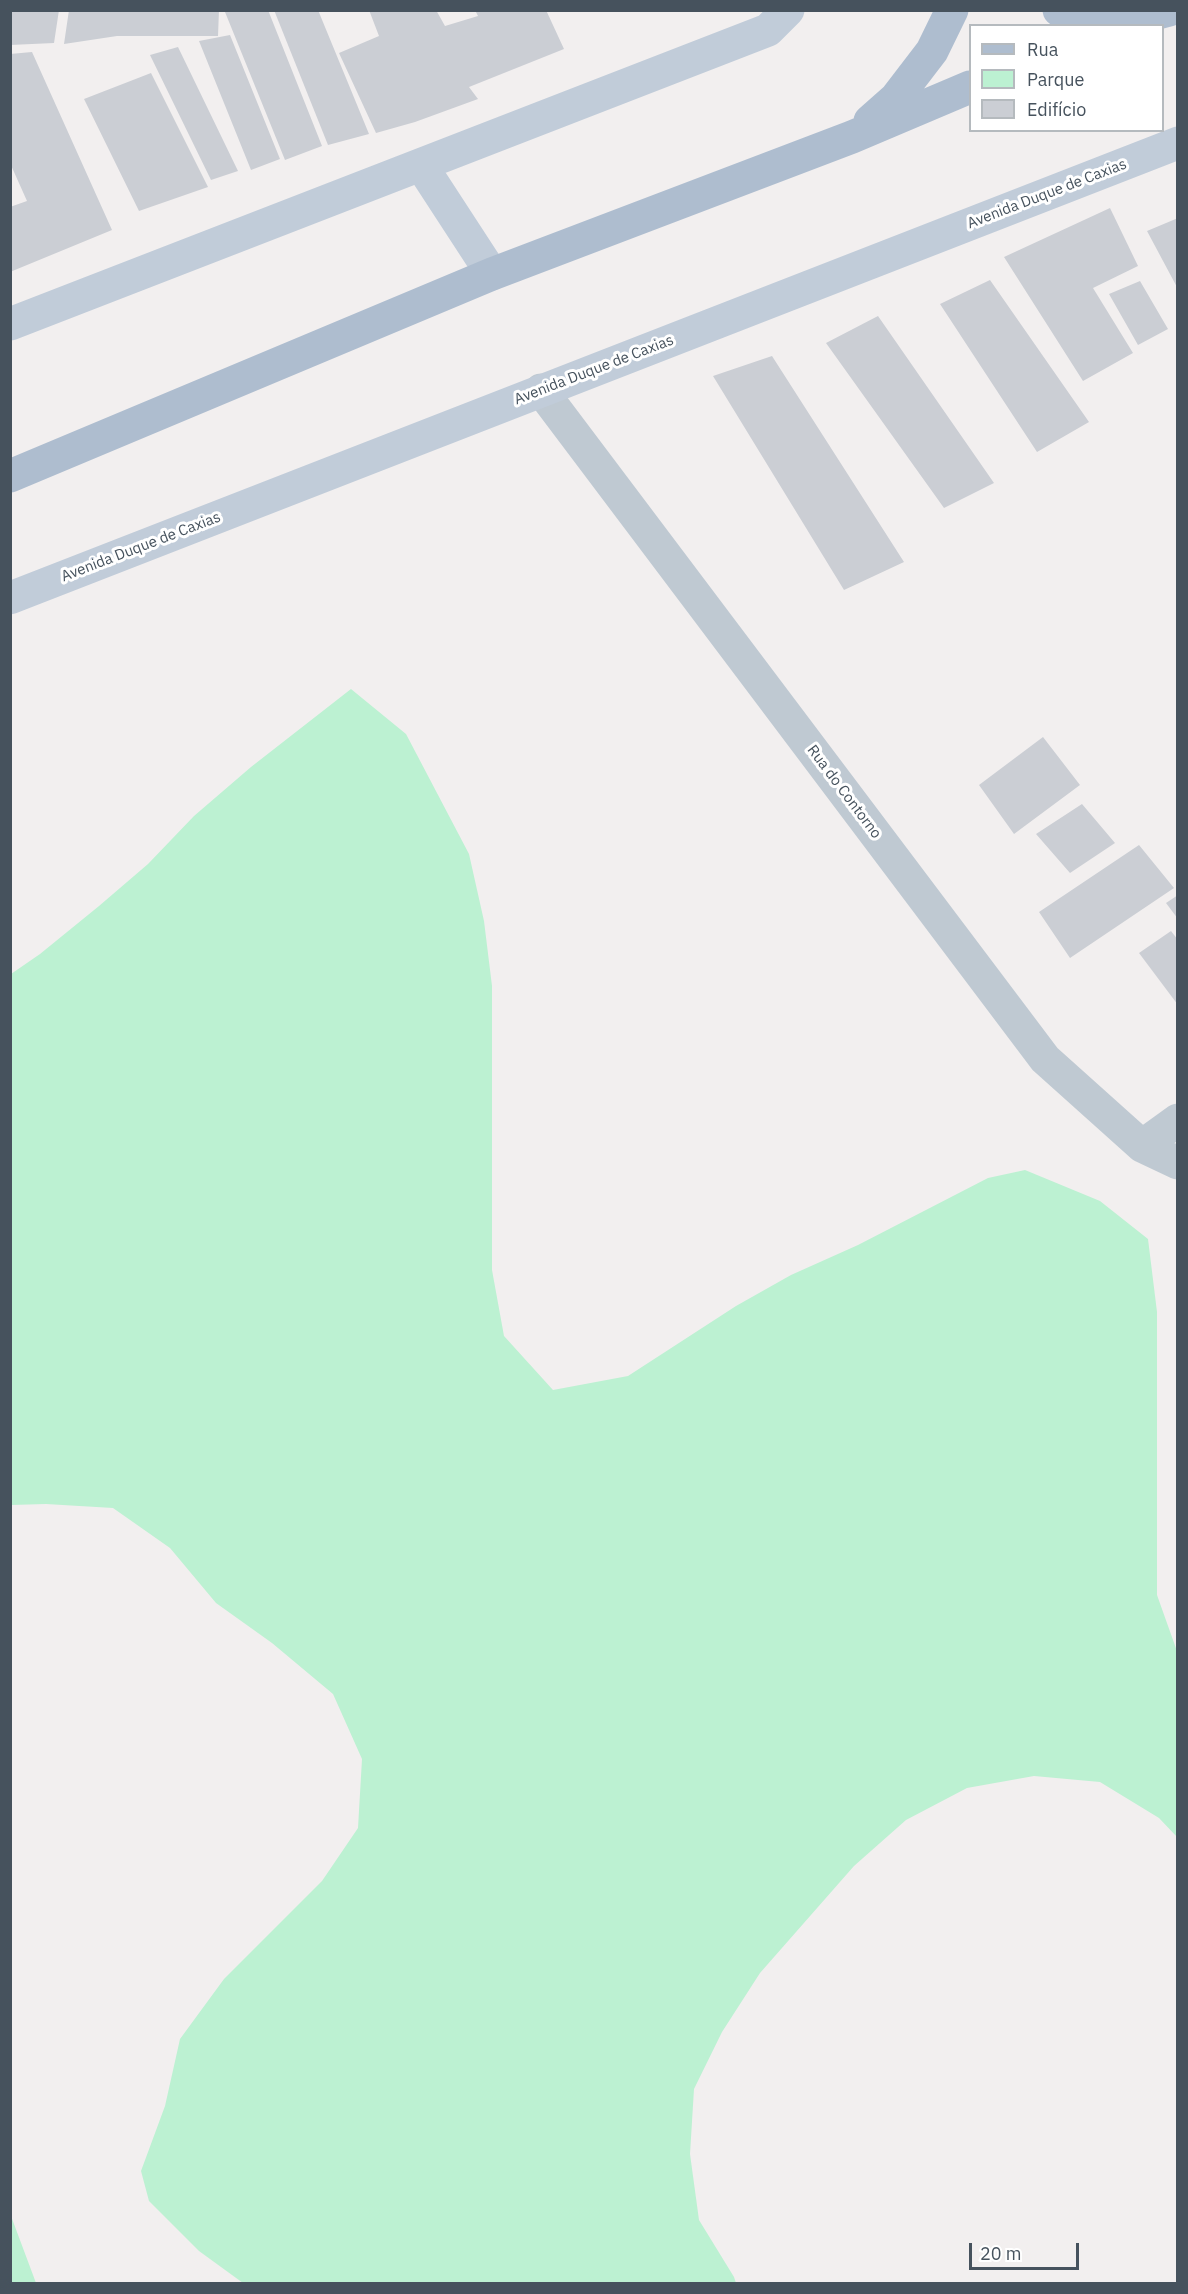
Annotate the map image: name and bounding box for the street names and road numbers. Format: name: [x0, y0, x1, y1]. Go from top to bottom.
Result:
street label: Avenida Duque de Caxias: [965, 155, 1129, 233]
street label: Avenida Duque de Caxias: [512, 331, 676, 409]
street label: Avenida Duque de Caxias: [59, 508, 223, 586]
street label: Rua do Contorno: [803, 742, 885, 842]

